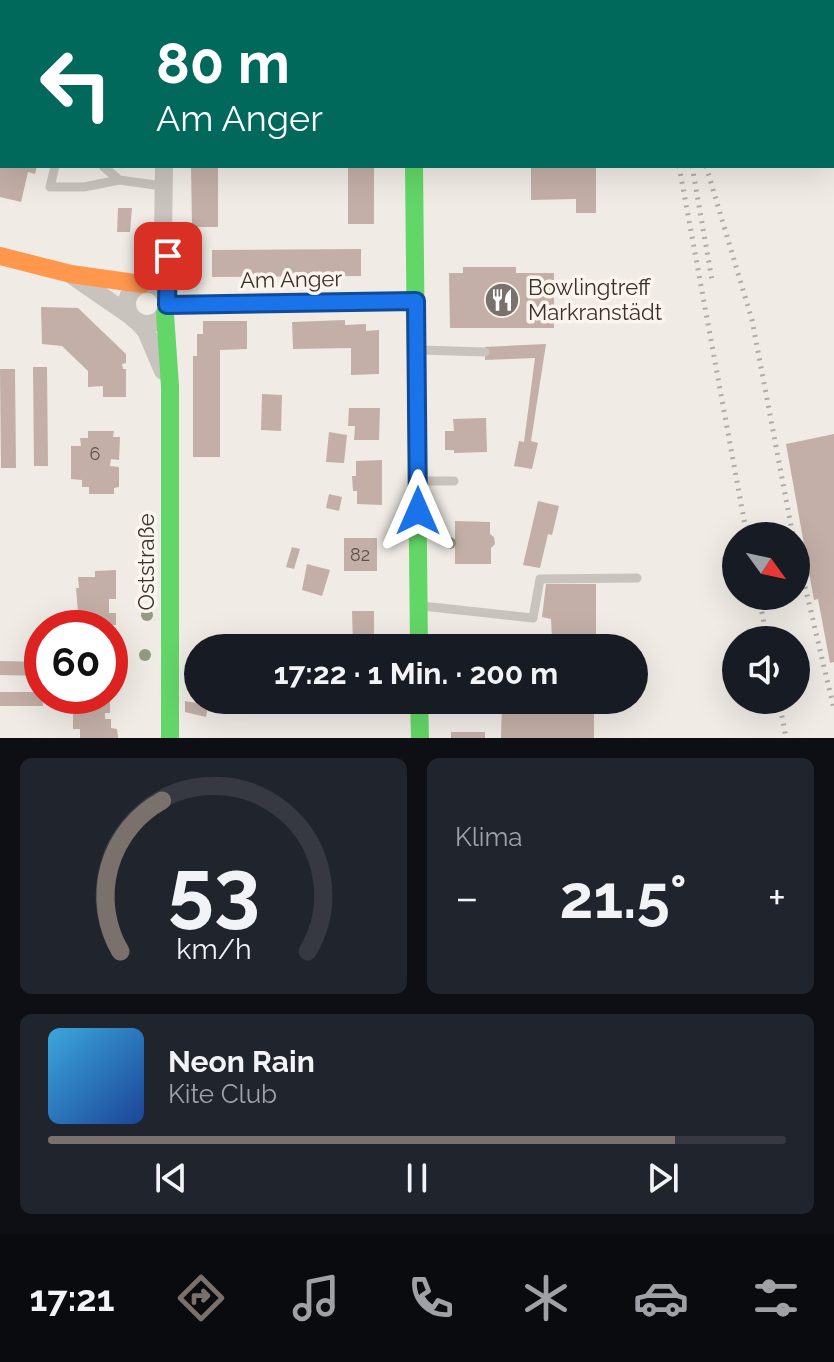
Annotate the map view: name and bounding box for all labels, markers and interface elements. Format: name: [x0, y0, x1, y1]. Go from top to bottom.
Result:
text: 80 m: [156, 30, 290, 96]
icon: left: [24, 32, 128, 136]
text: Am Anger: [156, 97, 323, 139]
pin: [134, 222, 202, 290]
icon: arrive: [146, 234, 190, 278]
street label: Am Anger: [240, 265, 342, 293]
place label: Bowlingtreff Markranstädt: [528, 274, 663, 325]
restaurant icon: Bowlingtreff Markranstädt: [483, 281, 521, 319]
house number: 6: [90, 443, 101, 464]
position arrow: [376, 469, 460, 553]
street label: Oststraße: [133, 513, 159, 611]
north arrow: [722, 522, 810, 610]
map controls: [722, 522, 810, 714]
house number: 82: [350, 544, 370, 565]
speed limit sign: 60: [24, 610, 128, 714]
button: sound: [722, 626, 810, 714]
text: 17:22 · 1 Min. · 200 m: [274, 656, 558, 691]
text: Klima: [455, 822, 523, 852]
text: 53: [167, 840, 260, 937]
text: 21.5°: [560, 862, 687, 932]
text: −: [455, 872, 479, 923]
text: +: [768, 872, 786, 923]
text: km/h: [176, 932, 251, 966]
text: Neon Rain: [168, 1044, 315, 1079]
text: Kite Club: [168, 1079, 277, 1109]
icon: previous: [149, 1156, 193, 1200]
icon: pause: [395, 1156, 439, 1200]
icon: next: [641, 1156, 685, 1200]
icon: directions: [173, 1270, 229, 1326]
icon: music: [288, 1270, 344, 1326]
icon: phone: [403, 1270, 459, 1326]
icon: climate: [518, 1270, 574, 1326]
icon: car: [633, 1270, 689, 1326]
icon: filters: [748, 1270, 804, 1326]
text: 17:21: [30, 1277, 114, 1319]

